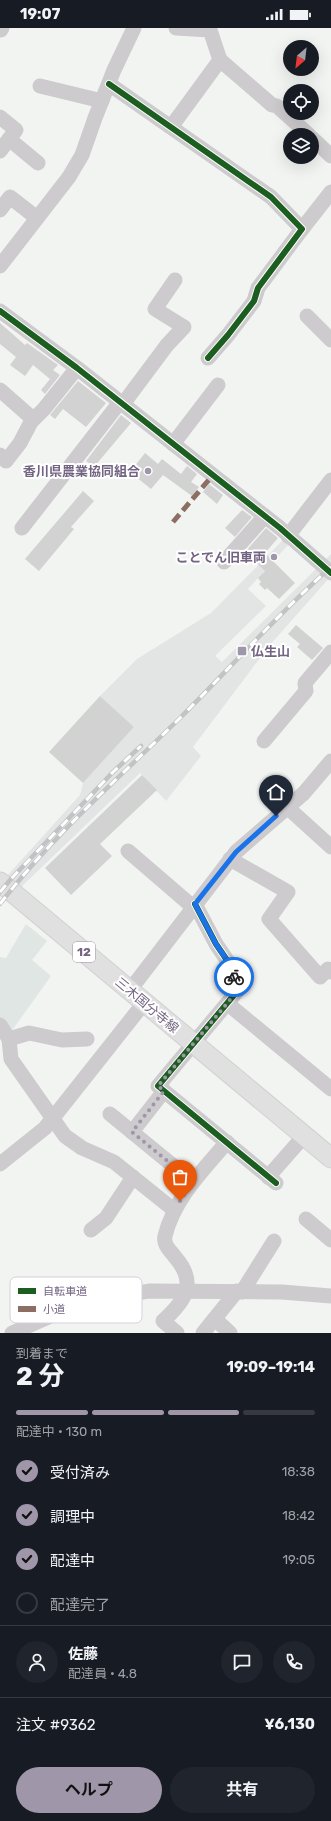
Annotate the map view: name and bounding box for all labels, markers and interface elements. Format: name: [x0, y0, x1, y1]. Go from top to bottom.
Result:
text: 19:07: [20, 5, 60, 23]
north arrow: [283, 40, 319, 76]
map controls: [283, 40, 319, 164]
button: locate: [283, 84, 319, 120]
button: layers: [283, 128, 319, 164]
place label: 香川県農業協同組合: [23, 464, 140, 479]
marker: 香川県農業協同組合: [143, 466, 153, 476]
place label: ことでん旧車両: [175, 550, 266, 565]
marker: ことでん旧車両: [269, 552, 279, 562]
place label: 仏生山: [251, 644, 290, 659]
marker: 仏生山: [236, 645, 248, 657]
pin: [259, 775, 293, 816]
icon: home: [265, 781, 287, 803]
road number: 12: [73, 942, 95, 962]
courier: [214, 957, 254, 997]
icon: bike: [223, 966, 245, 988]
street label: 三木国分寺線: [112, 974, 182, 1036]
pin: [163, 1160, 197, 1201]
icon: bag: [169, 1166, 191, 1188]
legend: [10, 1277, 142, 1323]
text: 自転車道: [43, 1285, 87, 1298]
text: 小道: [43, 1303, 65, 1316]
text: 到着まで: [16, 1346, 68, 1361]
text: 19:09–19:14: [227, 1358, 315, 1376]
text: 2 分: [16, 1361, 64, 1392]
text: 配達中 · 130 m: [16, 1424, 102, 1439]
icon: check: [16, 1460, 38, 1482]
text: 受付済み: [50, 1464, 110, 1482]
text: 18:38: [282, 1464, 315, 1479]
icon: check: [16, 1504, 38, 1526]
text: 調理中: [50, 1508, 95, 1526]
text: 18:42: [282, 1508, 315, 1523]
icon: check: [16, 1548, 38, 1570]
text: 配達中: [50, 1552, 95, 1570]
text: 19:05: [282, 1552, 315, 1567]
text: 配達完了: [50, 1596, 110, 1614]
button: person: [16, 1641, 58, 1683]
button: chat: [221, 1641, 263, 1683]
button: phone: [273, 1641, 315, 1683]
text: 佐藤: [68, 1645, 98, 1663]
text: 配達員 · 4.8: [68, 1666, 137, 1681]
text: ¥6,130: [264, 1715, 315, 1733]
text: 注文 #9362: [16, 1716, 96, 1734]
button: ヘルプ: [16, 1767, 162, 1813]
button: 共有: [170, 1767, 315, 1813]

